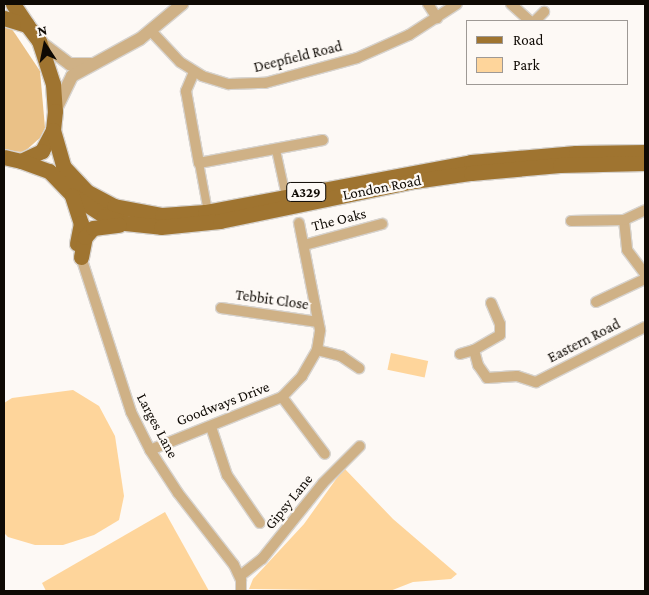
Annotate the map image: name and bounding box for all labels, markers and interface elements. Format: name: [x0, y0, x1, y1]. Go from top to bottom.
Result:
north arrow: [20, 20, 70, 70]
legend: [467, 20, 629, 85]
text: N: [36, 22, 48, 39]
text: Road: [513, 32, 543, 48]
street label: Deepfield Road: [252, 37, 344, 77]
text: Park: [513, 57, 540, 73]
street label: London Road: [341, 172, 423, 204]
road number: A329: [286, 180, 326, 203]
street label: The Oaks: [310, 205, 368, 235]
street label: Tebbit Close: [234, 286, 310, 314]
street label: Eastern Road: [545, 315, 623, 367]
street label: Goodways Drive: [174, 378, 272, 430]
street label: Larges Lane: [132, 390, 182, 462]
street label: Gipsy Lane: [261, 471, 317, 533]

